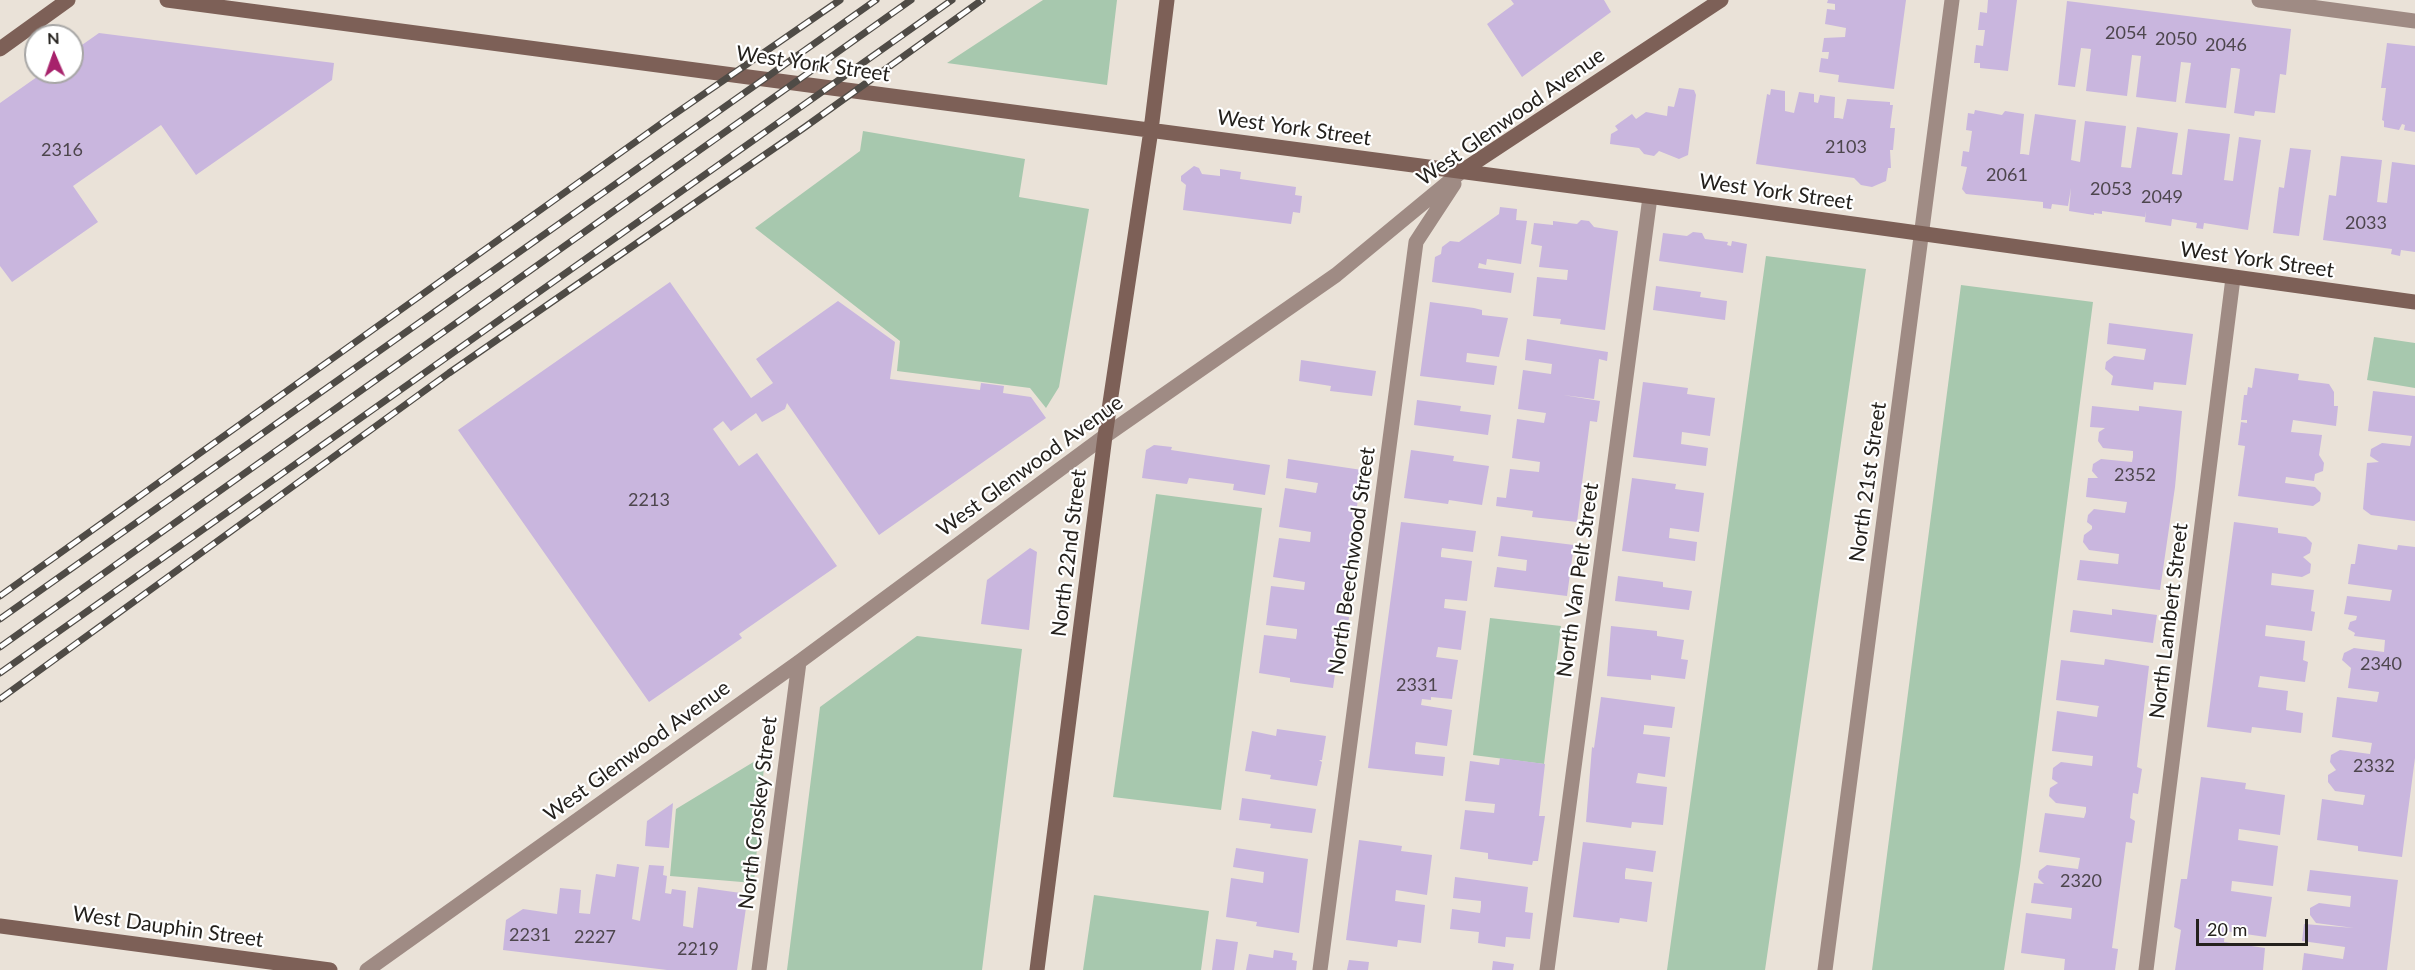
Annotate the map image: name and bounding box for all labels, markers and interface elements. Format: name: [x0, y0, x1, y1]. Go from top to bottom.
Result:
house number: 2054: [2105, 22, 2147, 44]
north arrow: [24, 24, 84, 84]
text: N: [47, 28, 60, 47]
house number: 2050: [2155, 28, 2197, 50]
house number: 2046: [2205, 34, 2247, 56]
street label: West York Street: [734, 41, 892, 87]
street label: West Glenwood Avenue: [1412, 43, 1610, 191]
street label: West York Street: [1215, 105, 1373, 151]
house number: 2103: [1825, 136, 1867, 158]
house number: 2316: [41, 139, 83, 161]
house number: 2061: [1986, 164, 2028, 186]
street label: West York Street: [1697, 169, 1855, 215]
house number: 2053: [2090, 178, 2132, 200]
house number: 2049: [2141, 186, 2183, 208]
house number: 2033: [2345, 212, 2387, 234]
street label: West York Street: [2178, 237, 2336, 283]
street label: West Glenwood Avenue: [932, 390, 1128, 542]
street label: North 21st Street: [1844, 400, 1892, 564]
street label: North Beechwood Street: [1324, 445, 1380, 677]
house number: 2352: [2114, 464, 2156, 486]
street label: North 22nd Street: [1046, 468, 1092, 638]
street label: North Van Pelt Street: [1552, 481, 1604, 679]
house number: 2213: [628, 489, 670, 511]
street label: North Lambert Street: [2144, 522, 2194, 720]
house number: 2340: [2360, 653, 2402, 675]
house number: 2331: [1396, 674, 1438, 696]
street label: West Glenwood Avenue: [539, 675, 735, 827]
street label: North Croskey Street: [734, 715, 782, 911]
house number: 2332: [2353, 755, 2395, 777]
house number: 2320: [2060, 870, 2102, 892]
street label: West Dauphin Street: [71, 901, 265, 953]
scale bar: [2199, 907, 2312, 945]
text: 20 m: [2207, 918, 2247, 940]
house number: 2231: [509, 924, 551, 946]
house number: 2227: [574, 926, 616, 948]
house number: 2219: [677, 938, 719, 960]

